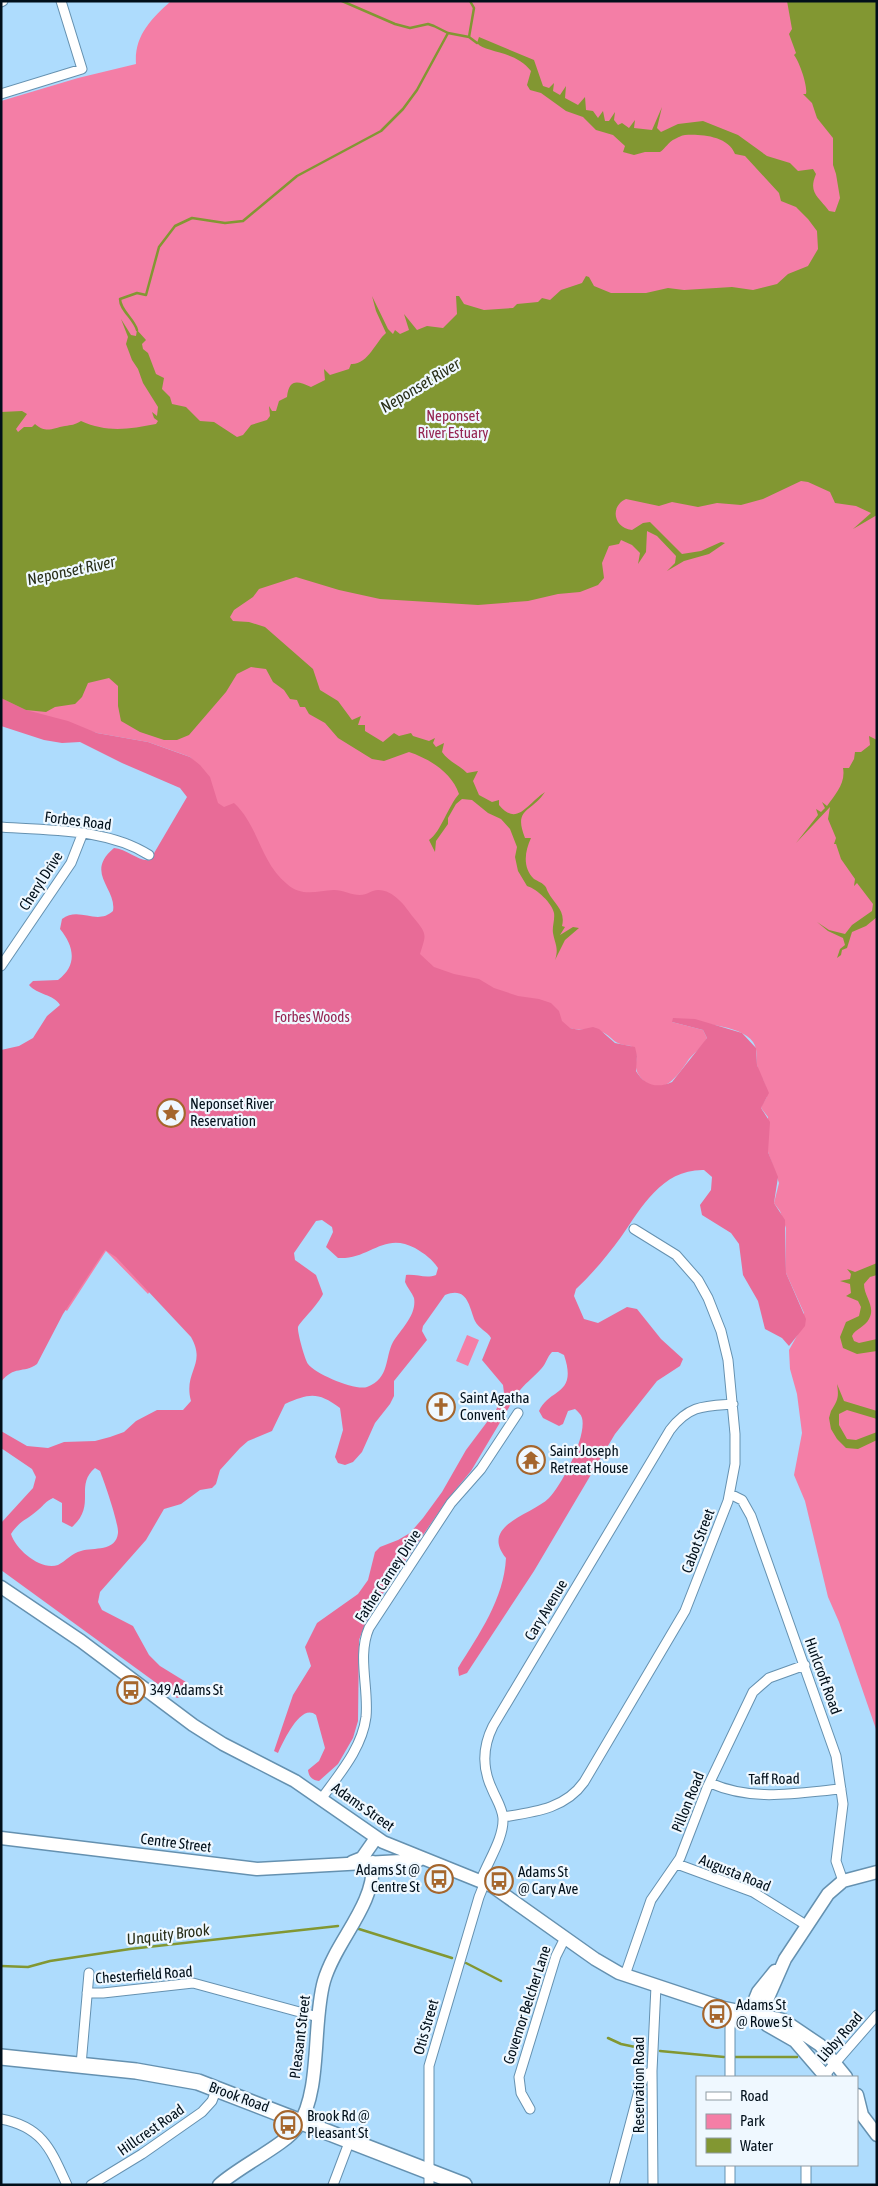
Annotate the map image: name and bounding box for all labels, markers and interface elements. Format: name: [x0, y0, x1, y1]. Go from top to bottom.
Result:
water label: Neponset River: [377, 354, 465, 417]
park label: Neponset River Estuary: [417, 407, 489, 441]
water label: Neponset River: [25, 552, 118, 589]
street label: Forbes Road: [44, 808, 112, 833]
street label: Cheryl Drive: [15, 848, 66, 913]
park label: Forbes Woods: [274, 1008, 350, 1025]
place label: Neponset River Reservation: [190, 1095, 274, 1129]
place icon: Neponset River Reservation: [156, 1098, 186, 1128]
place label: Saint Agatha Convent: [460, 1389, 529, 1423]
church icon: Saint Agatha Convent: [426, 1392, 456, 1422]
place label: Saint Joseph Retreat House: [550, 1442, 629, 1476]
temple icon: Saint Joseph Retreat House: [516, 1445, 546, 1475]
street label: Cabot Street: [678, 1506, 718, 1575]
street label: Father Carney Drive: [351, 1526, 424, 1625]
street label: Cary Avenue: [521, 1576, 570, 1643]
street label: Hurlcroft Road: [802, 1635, 845, 1717]
bus stop icon: 349 Adams St: [116, 1675, 146, 1705]
place label: 349 Adams St: [150, 1681, 223, 1698]
street label: Pillon Road: [668, 1769, 707, 1834]
street label: Taff Road: [748, 1770, 800, 1787]
street label: Adams Street: [329, 1779, 398, 1834]
street label: Centre Street: [140, 1830, 213, 1855]
street label: Augusta Road: [697, 1850, 773, 1895]
place label: Adams St @ Centre St: [356, 1861, 420, 1895]
place label: Adams St @ Cary Ave: [518, 1863, 579, 1897]
bus stop icon: Adams St @ Centre St: [424, 1864, 454, 1894]
bus stop icon: Adams St @ Cary Ave: [484, 1866, 514, 1896]
water label: Unquity Brook: [125, 1920, 212, 1949]
street label: Governor Belcher Lane: [499, 1943, 554, 2066]
street label: Chesterfield Road: [95, 1963, 193, 1986]
street label: Pleasant Street: [286, 1994, 313, 2080]
place label: Adams St @ Rowe St: [736, 1996, 792, 2030]
street label: Otis Street: [410, 1997, 442, 2057]
bus stop icon: Adams St @ Rowe St: [702, 1999, 732, 2029]
street label: Libby Road: [813, 2008, 866, 2065]
street label: Reservation Road: [630, 2037, 647, 2133]
legend: [696, 2076, 858, 2166]
street label: Brook Road: [207, 2078, 272, 2115]
text: Road: [740, 2087, 769, 2104]
street label: Hillcrest Road: [114, 2101, 187, 2159]
place label: Brook Rd @ Pleasant St: [307, 2107, 370, 2141]
bus stop icon: Brook Rd @ Pleasant St: [273, 2110, 303, 2140]
text: Park: [740, 2112, 765, 2129]
text: Water: [740, 2137, 773, 2154]

